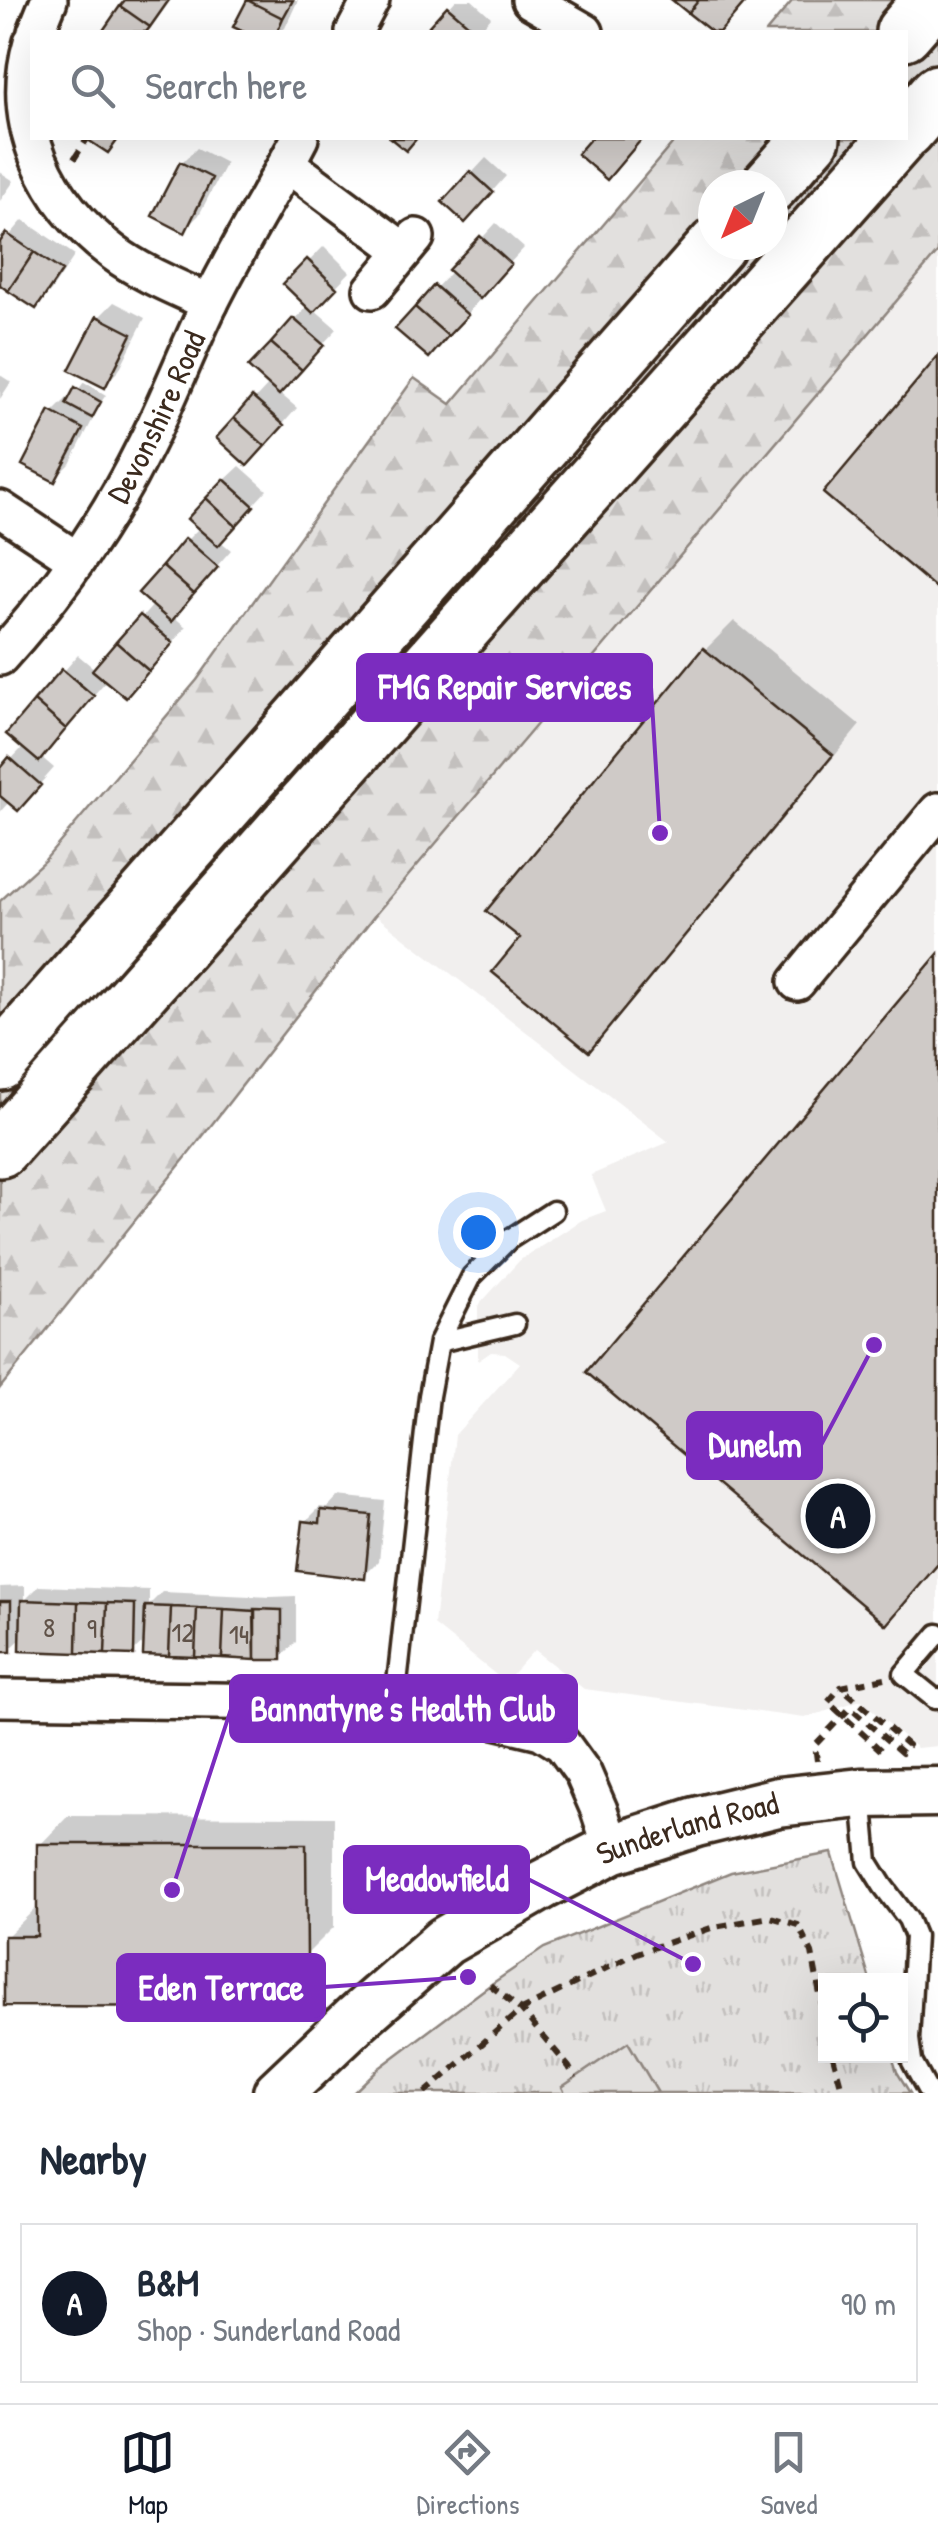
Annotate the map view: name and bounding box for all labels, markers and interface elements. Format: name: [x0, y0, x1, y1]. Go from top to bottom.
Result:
search box: [30, 30, 908, 140]
icon: search: [65, 58, 120, 113]
text: Search here: [145, 59, 307, 111]
north arrow: [698, 170, 788, 260]
street label: Devonshire Road: [97, 324, 215, 511]
callout: FMG Repair Services: [358, 655, 651, 720]
text: FMG Repair Services: [378, 663, 632, 711]
your location: [453, 1207, 504, 1258]
callout: Dunelm: [688, 1413, 821, 1478]
text: Dunelm: [708, 1421, 802, 1468]
pin: A: [806, 1478, 870, 1554]
house number: 8: [43, 1608, 55, 1646]
house number: 9: [87, 1609, 97, 1647]
house number: 12: [171, 1613, 195, 1651]
house number: 14: [229, 1615, 249, 1653]
callout: Bannatyne's Health Club: [231, 1676, 576, 1741]
text: Bannatyne's Health Club: [250, 1685, 556, 1733]
street label: Sunderland Road: [588, 1781, 782, 1875]
callout: Meadowfield: [345, 1847, 528, 1912]
text: Meadowfield: [365, 1855, 509, 1902]
callout: Eden Terrace: [118, 1955, 324, 2020]
text: Eden Terrace: [138, 1964, 304, 2011]
map controls: [818, 1973, 908, 2063]
button: locate: [818, 1973, 908, 2063]
text: Nearby: [40, 2130, 147, 2187]
text: B&M: [137, 2256, 199, 2308]
text: A: [67, 2282, 82, 2325]
text: 90 m: [841, 2282, 896, 2325]
text: Shop · Sunderland Road: [137, 2308, 400, 2351]
tab: Map: [120, 2425, 175, 2523]
tab: Directions: [416, 2425, 519, 2523]
tab: Saved: [760, 2425, 818, 2523]

